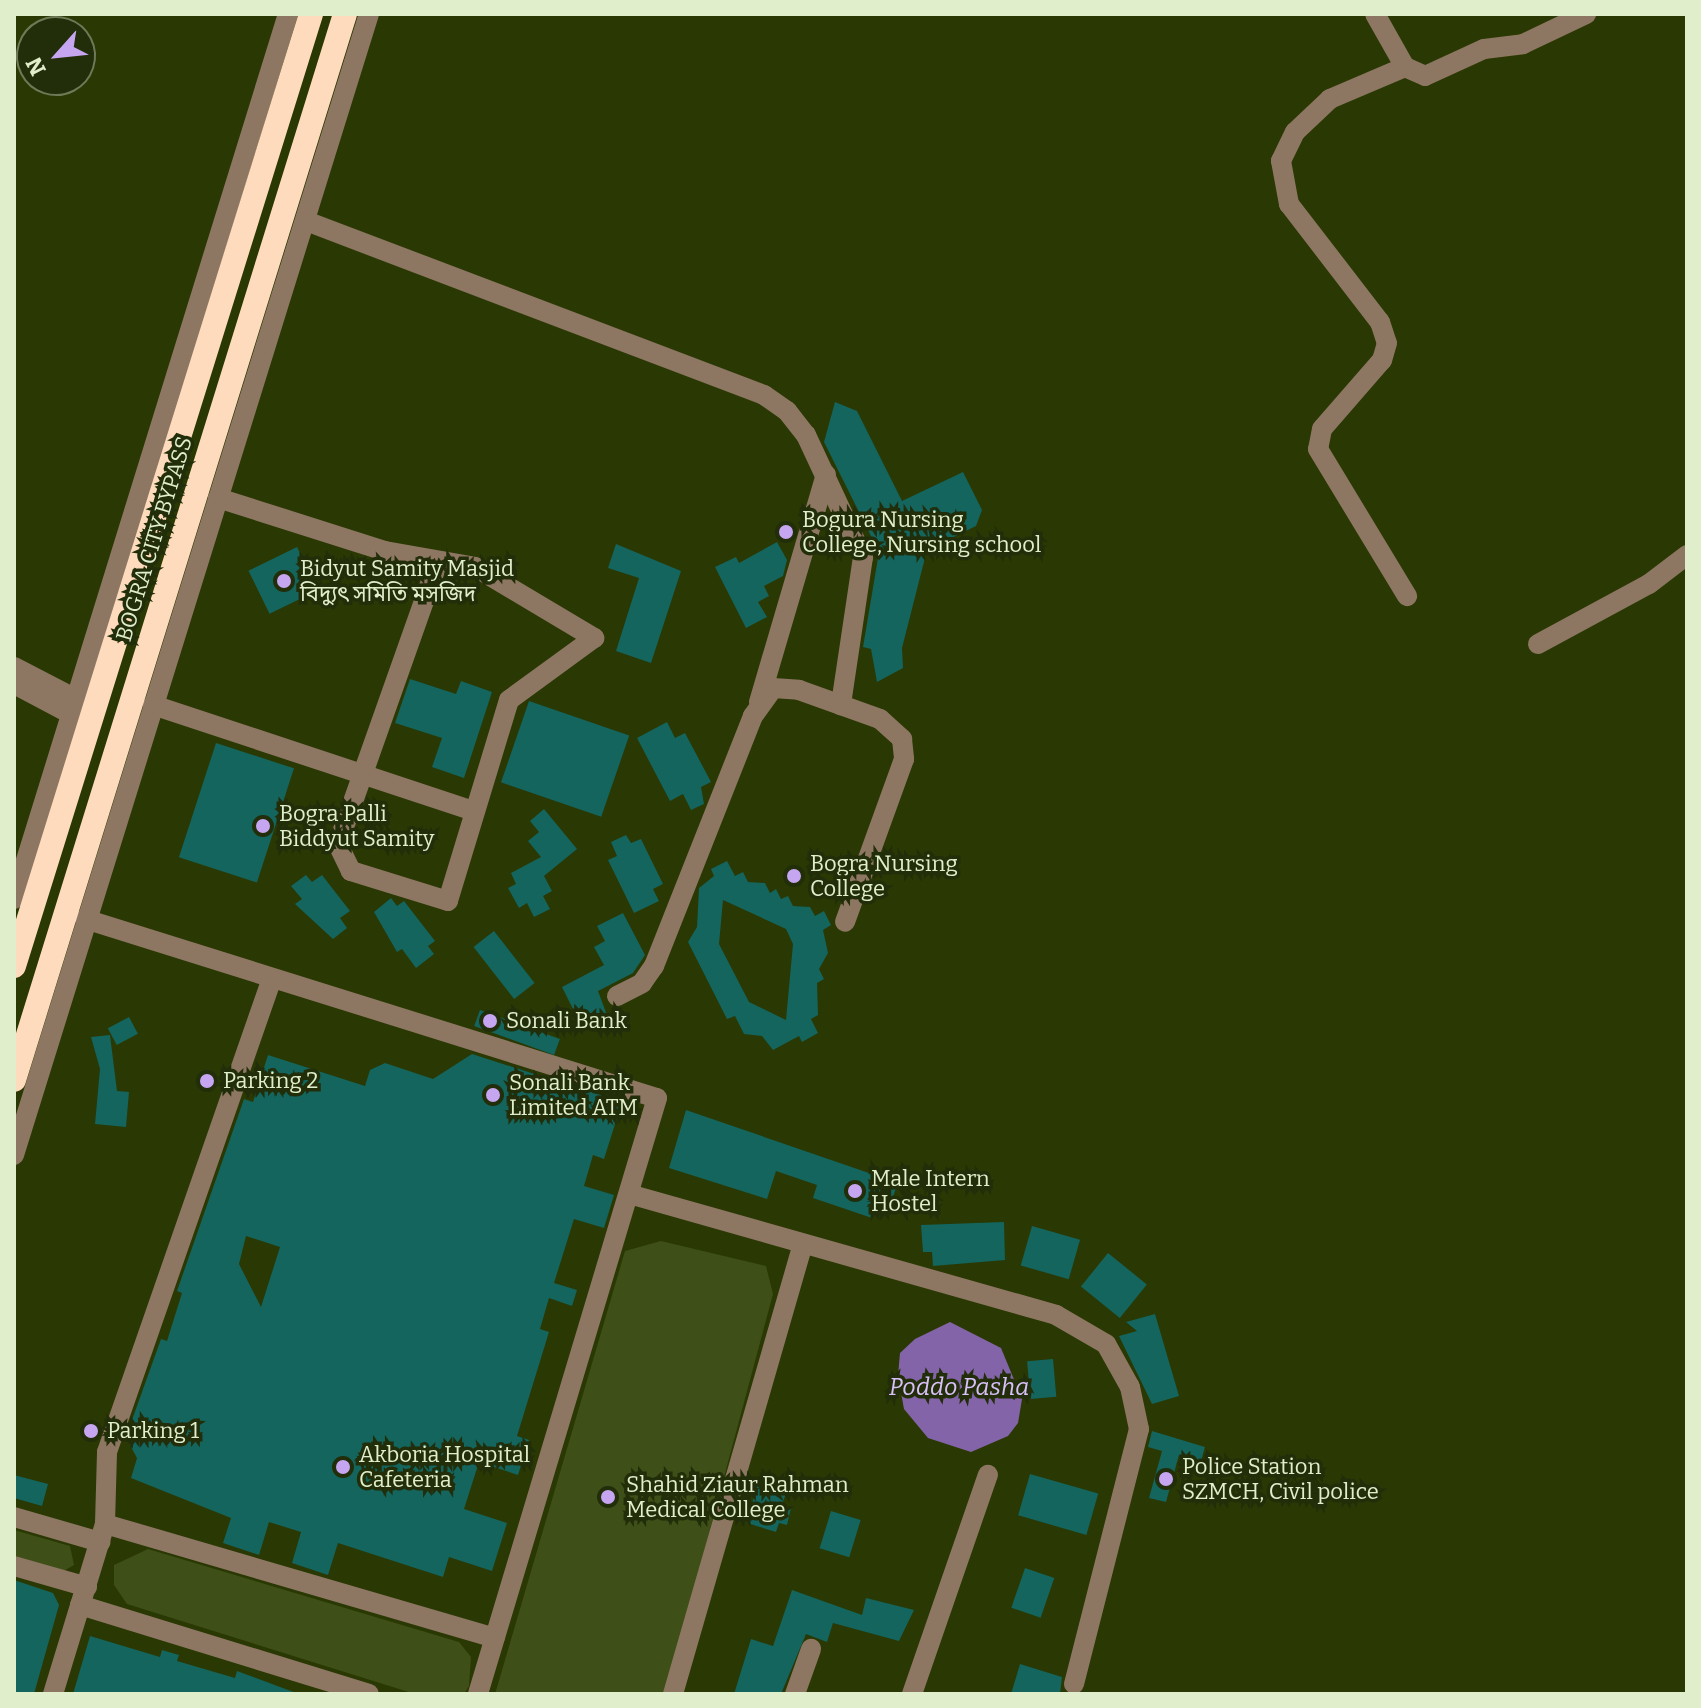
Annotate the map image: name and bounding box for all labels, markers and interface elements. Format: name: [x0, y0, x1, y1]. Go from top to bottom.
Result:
north arrow: [16, 16, 96, 96]
text: N: [20, 53, 52, 80]
street label: BOGRA CITY BYPASS: [110, 433, 198, 645]
place label: Bogura Nursing College, Nursing school: [802, 506, 1041, 558]
marker: Bogura Nursing College, Nursing school: [777, 523, 795, 541]
place label: Bidyut Samity Masjid বিদ্যুৎ সমিতি মসজিদ: [300, 555, 514, 606]
marker: Bidyut Samity Masjid বিদ্যুৎ সমিতি মসজিদ: [275, 572, 293, 590]
place label: Bogra Palli Biddyut Samity: [279, 800, 434, 852]
marker: Bogra Palli Biddyut Samity: [254, 817, 272, 835]
place label: Bogra Nursing College: [810, 850, 958, 902]
marker: Bogra Nursing College: [785, 867, 803, 885]
place label: Sonali Bank: [506, 1008, 627, 1034]
marker: Sonali Bank: [481, 1012, 499, 1030]
place label: Parking 2: [223, 1068, 318, 1094]
place label: Sonali Bank Limited ATM: [509, 1069, 638, 1120]
marker: Parking 2: [198, 1072, 216, 1090]
marker: Sonali Bank Limited ATM: [484, 1086, 502, 1104]
place label: Male Intern Hostel: [871, 1165, 990, 1216]
marker: Male Intern Hostel: [846, 1182, 864, 1200]
water label: Poddo Pasha: [889, 1374, 1029, 1402]
place label: Parking 1: [107, 1418, 199, 1444]
marker: Parking 1: [82, 1422, 100, 1440]
place label: Akboria Hospital Cafeteria: [359, 1441, 530, 1492]
place label: Police Station SZMCH, Civil police: [1182, 1453, 1379, 1504]
marker: Akboria Hospital Cafeteria: [334, 1458, 352, 1476]
marker: Police Station SZMCH, Civil police: [1157, 1470, 1175, 1488]
place label: Shahid Ziaur Rahman Medical College: [626, 1471, 849, 1522]
marker: Shahid Ziaur Rahman Medical College: [597, 1486, 619, 1508]

